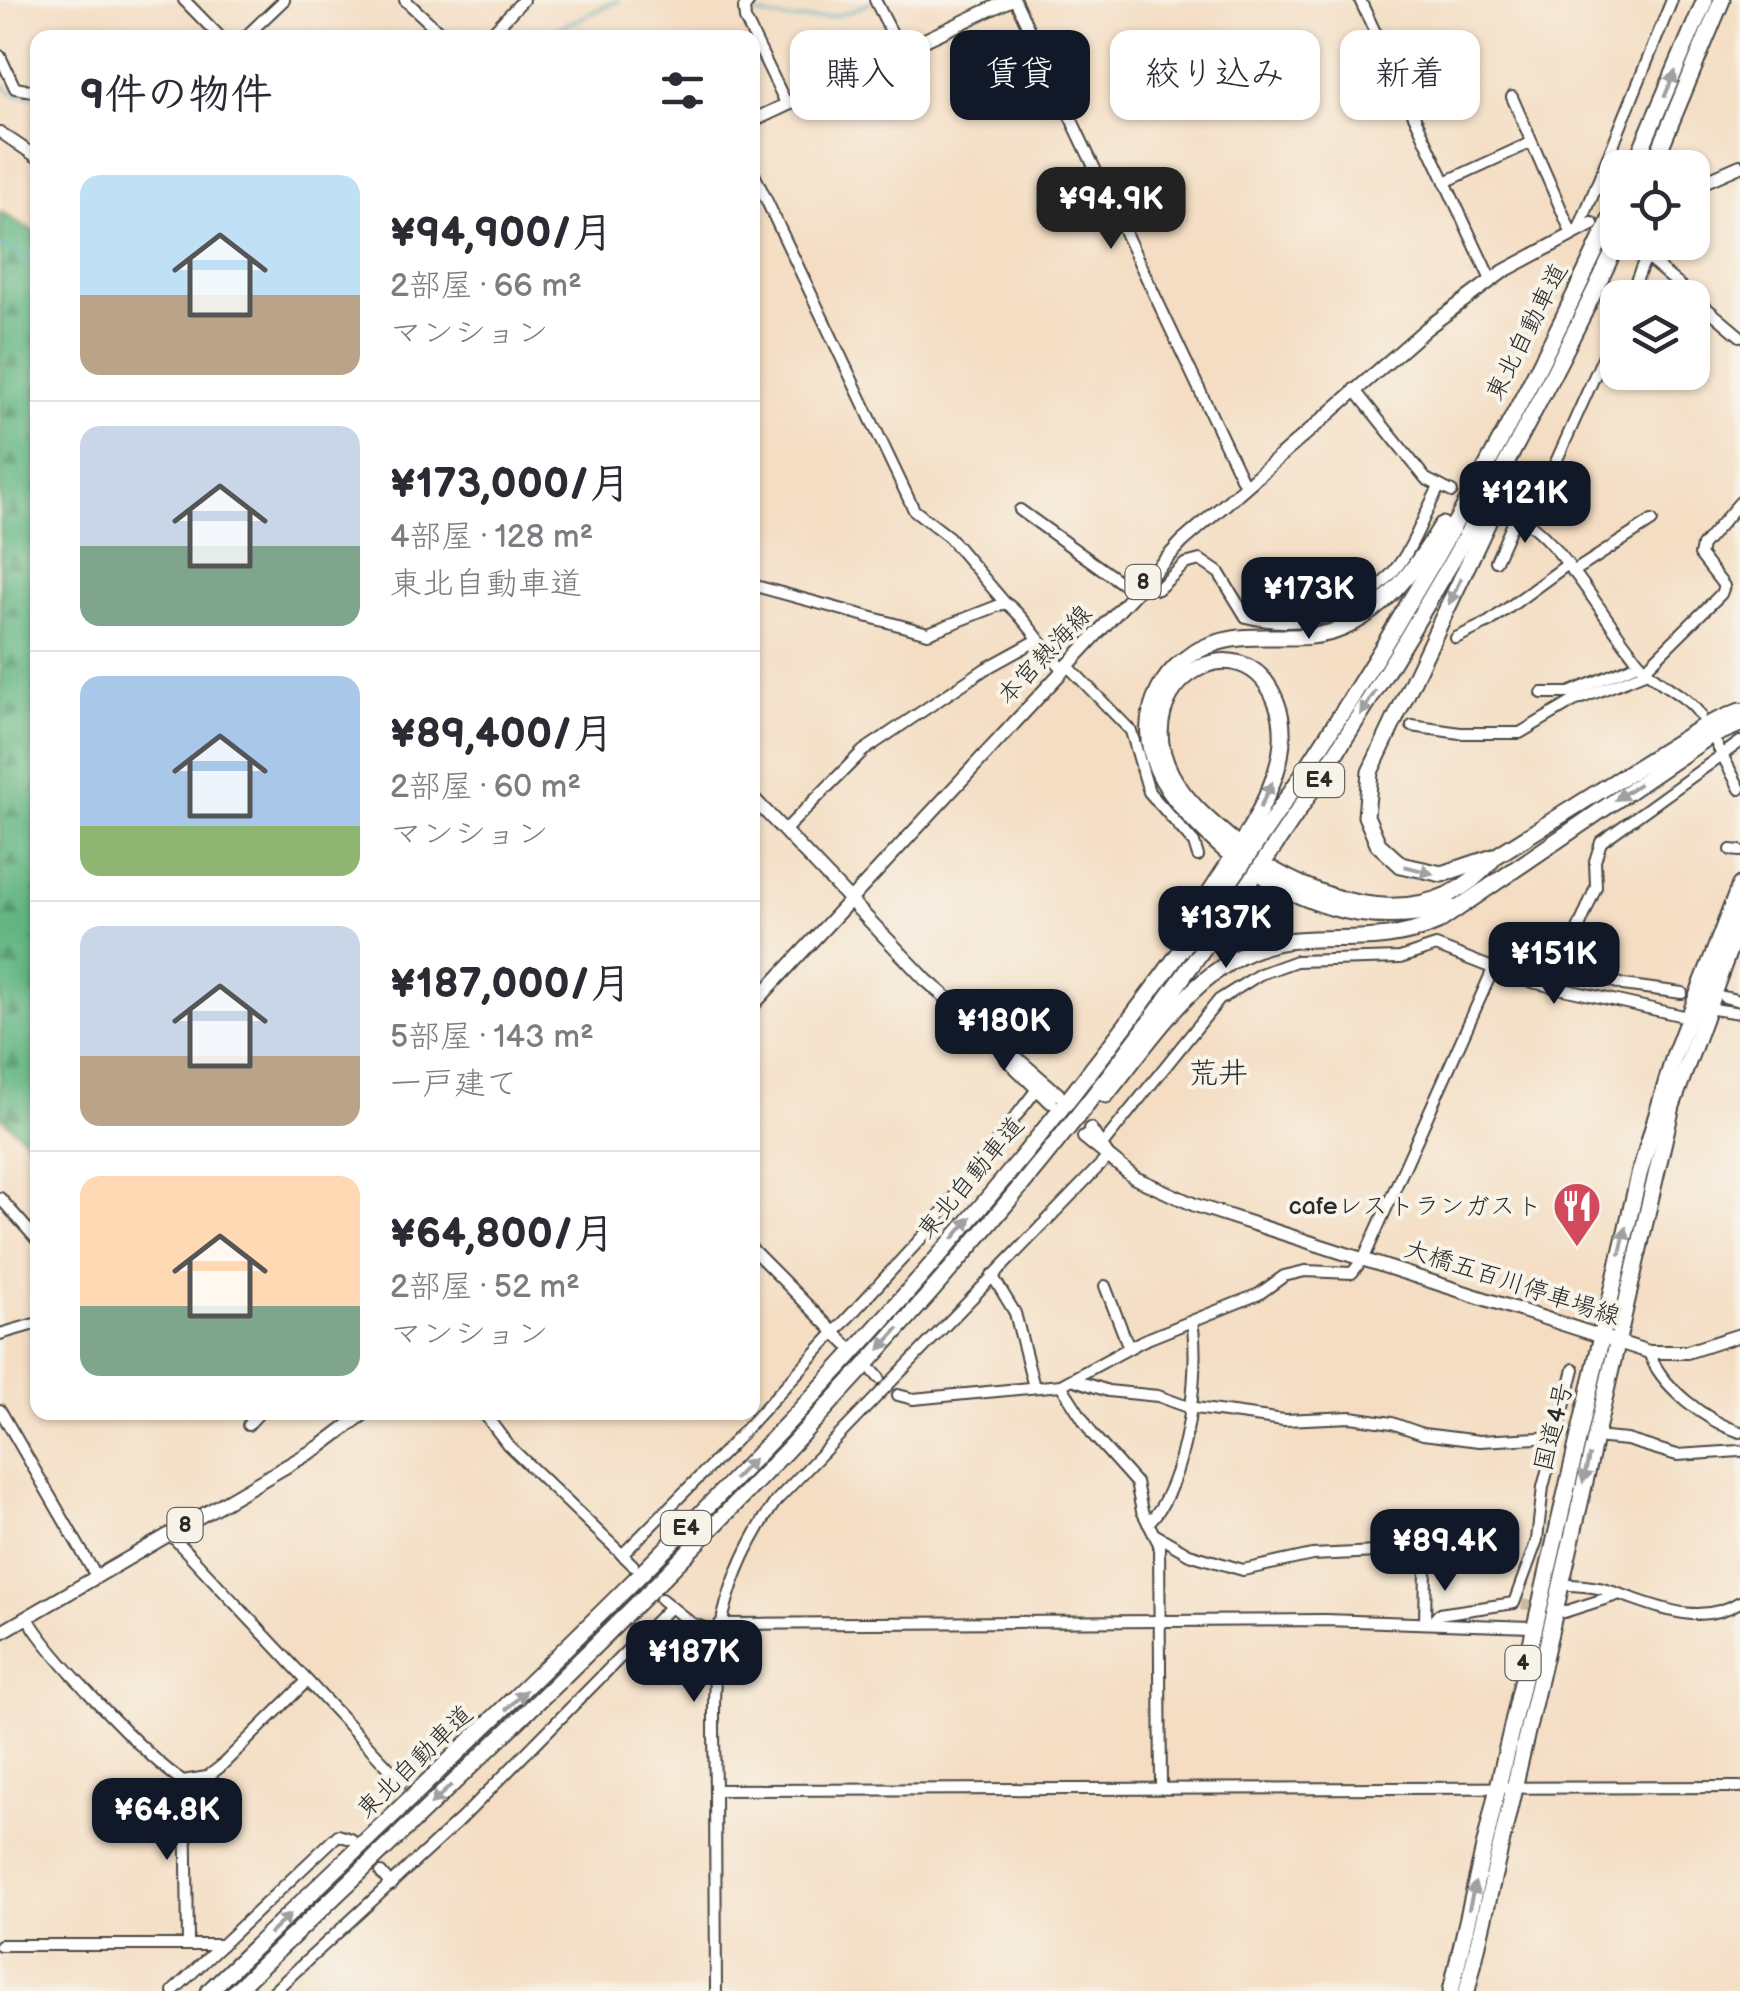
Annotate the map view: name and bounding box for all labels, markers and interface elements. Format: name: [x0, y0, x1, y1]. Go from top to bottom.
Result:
chip: 購入: [790, 30, 930, 120]
chip: 賃貸: [950, 30, 1090, 120]
chip: 絞り込み: [1110, 30, 1320, 120]
chip: 新着: [1340, 30, 1480, 120]
icon: filters: [655, 63, 710, 118]
one-way arrow: [1662, 69, 1678, 99]
text: 9件の物件: [80, 70, 273, 121]
map controls: [1600, 150, 1710, 390]
button: locate: [1600, 150, 1710, 260]
pin: ¥94.9K: [1030, 167, 1192, 252]
text: ¥94.9K: [1059, 180, 1163, 219]
text: ¥94,900/月: [390, 208, 614, 259]
icon: home: [160, 215, 280, 335]
street label: 東北自動車道: [1479, 258, 1575, 406]
text: 2部屋 · 66 m²: [390, 267, 582, 306]
button: layers: [1600, 280, 1710, 390]
text: マンション: [390, 314, 549, 353]
text: ¥173,000/月: [390, 459, 631, 510]
pin: ¥121K: [1455, 461, 1595, 546]
icon: home: [160, 466, 280, 586]
text: ¥121K: [1482, 474, 1568, 513]
text: 4部屋 · 128 m²: [390, 518, 593, 557]
pin: ¥173K: [1239, 557, 1379, 642]
text: 東北自動車道: [390, 565, 582, 604]
road number: 8: [1126, 565, 1160, 599]
text: ¥173K: [1263, 570, 1355, 609]
one-way arrow: [1447, 577, 1464, 606]
street label: 本宮熱海線: [991, 599, 1099, 711]
one-way arrow: [1359, 689, 1377, 717]
text: ¥89,400/月: [390, 709, 614, 760]
icon: home: [160, 716, 280, 836]
road number: E4: [1294, 763, 1344, 797]
text: 2部屋 · 60 m²: [390, 768, 581, 807]
one-way arrow: [1257, 780, 1274, 809]
one-way arrow: [1613, 783, 1640, 801]
text: マンション: [390, 815, 549, 854]
one-way arrow: [1404, 862, 1435, 878]
pin: ¥137K: [1156, 886, 1296, 971]
text: ¥137K: [1180, 899, 1272, 938]
pin: ¥151K: [1484, 922, 1624, 1007]
text: ¥151K: [1511, 935, 1597, 974]
text: ¥187,000/月: [390, 959, 632, 1010]
icon: home: [160, 966, 280, 1086]
pin: ¥180K: [934, 989, 1074, 1074]
text: ¥180K: [957, 1002, 1051, 1041]
text: 5部屋 · 143 m²: [390, 1018, 594, 1057]
district label: 荒井: [1188, 1056, 1248, 1092]
text: 一戸建て: [390, 1065, 518, 1104]
street label: 東北自動車道: [911, 1111, 1031, 1245]
restaurant icon: cafeレストランガスト: [1551, 1180, 1603, 1248]
place label: cafeレストランガスト: [1288, 1191, 1542, 1222]
text: ¥64,800/月: [390, 1209, 615, 1260]
icon: home: [160, 1216, 280, 1336]
one-way arrow: [951, 1216, 973, 1241]
one-way arrow: [1616, 1225, 1631, 1256]
street label: 大橋五百川停車場線: [1400, 1233, 1624, 1333]
text: 2部屋 · 52 m²: [390, 1268, 580, 1307]
text: マンション: [390, 1315, 549, 1354]
one-way arrow: [879, 1326, 901, 1351]
street label: 国道4号: [1528, 1379, 1580, 1475]
one-way arrow: [1578, 1454, 1593, 1485]
one-way arrow: [732, 1457, 755, 1481]
road number: 8: [168, 1508, 202, 1542]
pin: ¥89.4K: [1364, 1509, 1526, 1594]
road number: E4: [661, 1511, 711, 1545]
text: ¥89.4K: [1392, 1522, 1498, 1561]
pin: ¥187K: [624, 1620, 764, 1705]
text: ¥187K: [648, 1633, 740, 1672]
road number: 4: [1506, 1646, 1540, 1680]
one-way arrow: [503, 1689, 527, 1712]
street label: 東北自動車道: [350, 1699, 480, 1825]
pin: ¥64.8K: [86, 1778, 248, 1863]
one-way arrow: [429, 1783, 453, 1806]
text: ¥64.8K: [114, 1791, 220, 1830]
one-way arrow: [1465, 1880, 1480, 1911]
one-way arrow: [268, 1913, 292, 1936]

